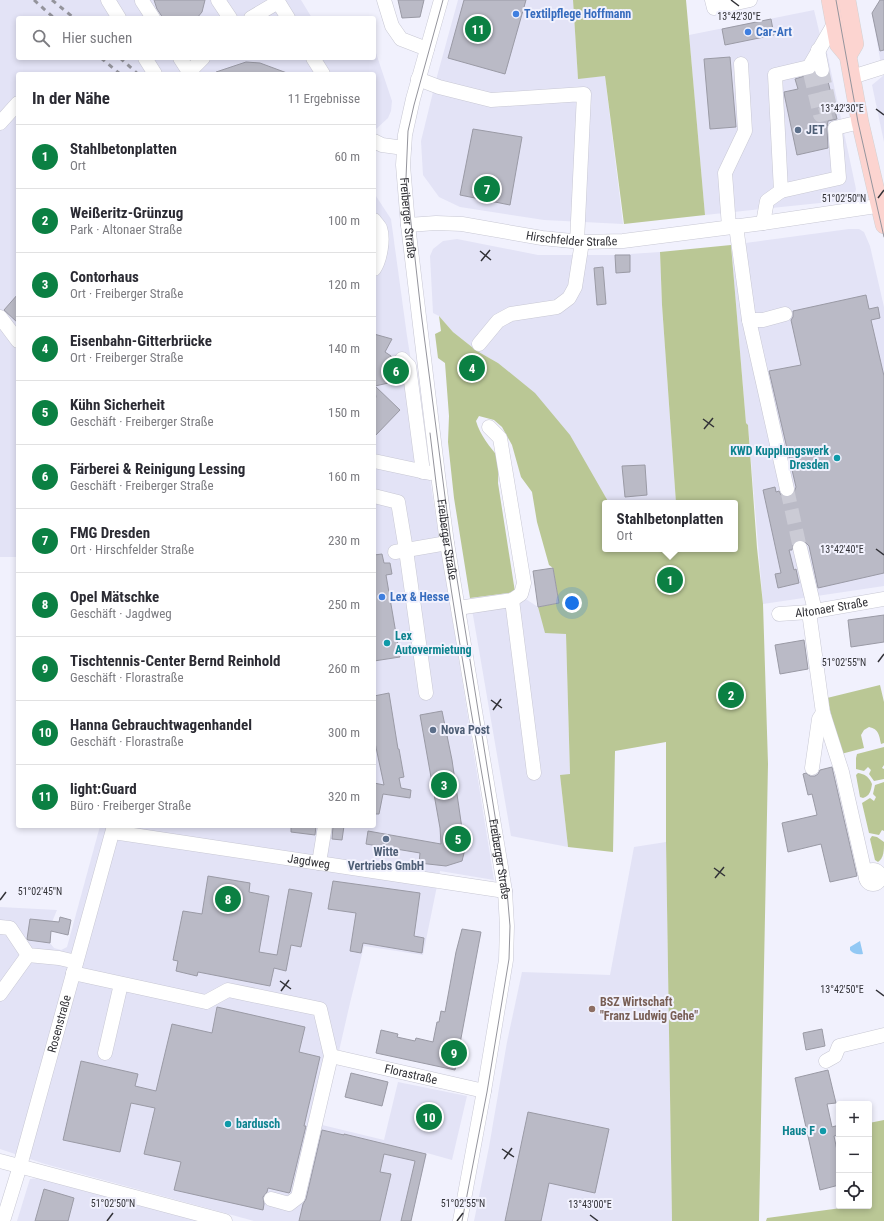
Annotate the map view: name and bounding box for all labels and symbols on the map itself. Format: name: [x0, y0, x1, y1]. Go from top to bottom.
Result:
place label: Textilpflege Hoffmann: [524, 7, 631, 21]
marker: Textilpflege Hoffmann: [511, 9, 521, 19]
text: 13°42'30"E: [717, 11, 761, 22]
pin: 11: [465, 14, 491, 44]
place label: Car-Art: [756, 25, 792, 39]
marker: Car-Art: [743, 27, 753, 37]
text: 13°42'30"E: [820, 103, 864, 114]
place label: JET: [806, 123, 825, 137]
marker: JET: [793, 125, 803, 135]
pin: 7: [474, 174, 500, 204]
street label: Freiberger Straße: [397, 177, 419, 260]
text: 51°02'50"N: [822, 193, 866, 204]
street label: Hirschfelder Straße: [525, 228, 618, 249]
pin: 4: [459, 353, 485, 383]
pin: 6: [383, 356, 409, 386]
place label: KWD Kupplungswerk Dresden: [730, 444, 829, 472]
marker: KWD Kupplungswerk Dresden: [832, 453, 842, 463]
street label: Freiberger Straße: [434, 498, 460, 581]
text: 13°42'40"E: [820, 544, 864, 555]
pin: 1: [657, 565, 683, 595]
place label: Lex & Hesse: [390, 590, 449, 604]
marker: Lex & Hesse: [377, 592, 387, 602]
your location: [562, 593, 582, 613]
street label: Altonaer Straße: [795, 595, 869, 620]
place label: Lex Autovermietung: [395, 629, 472, 657]
marker: Lex Autovermietung: [382, 638, 392, 648]
text: 51°02'55"N: [822, 657, 866, 668]
pin: 2: [718, 680, 744, 710]
place label: Nova Post: [441, 723, 490, 737]
marker: Nova Post: [428, 725, 438, 735]
pin: 3: [431, 770, 457, 800]
street label: Freiberger Straße: [486, 818, 512, 900]
pin: 5: [445, 824, 471, 854]
marker: Witte Vertriebs GmbH: [381, 834, 391, 844]
place label: Witte Vertriebs GmbH: [348, 845, 424, 873]
street label: Jagdweg: [287, 851, 331, 872]
pin: 8: [215, 884, 241, 914]
text: 51°02'45"N: [18, 886, 62, 897]
text: 13°42'50"E: [820, 984, 864, 995]
street label: Rosenstraße: [45, 993, 74, 1054]
place label: BSZ Wirtschaft "Franz Ludwig Gehe": [600, 995, 698, 1023]
marker: BSZ Wirtschaft "Franz Ludwig Gehe": [587, 1004, 597, 1014]
pin: 9: [441, 1038, 467, 1068]
street label: Florastraße: [383, 1061, 439, 1087]
pin: 10: [416, 1102, 442, 1132]
place label: bardusch: [236, 1117, 280, 1131]
marker: bardusch: [223, 1119, 233, 1129]
place label: Haus F: [782, 1124, 815, 1138]
marker: Haus F: [818, 1126, 828, 1136]
text: 51°02'50"N: [91, 1198, 135, 1209]
text: 51°02'55"N: [441, 1198, 485, 1209]
text: 13°43'00"E: [568, 1199, 612, 1210]

